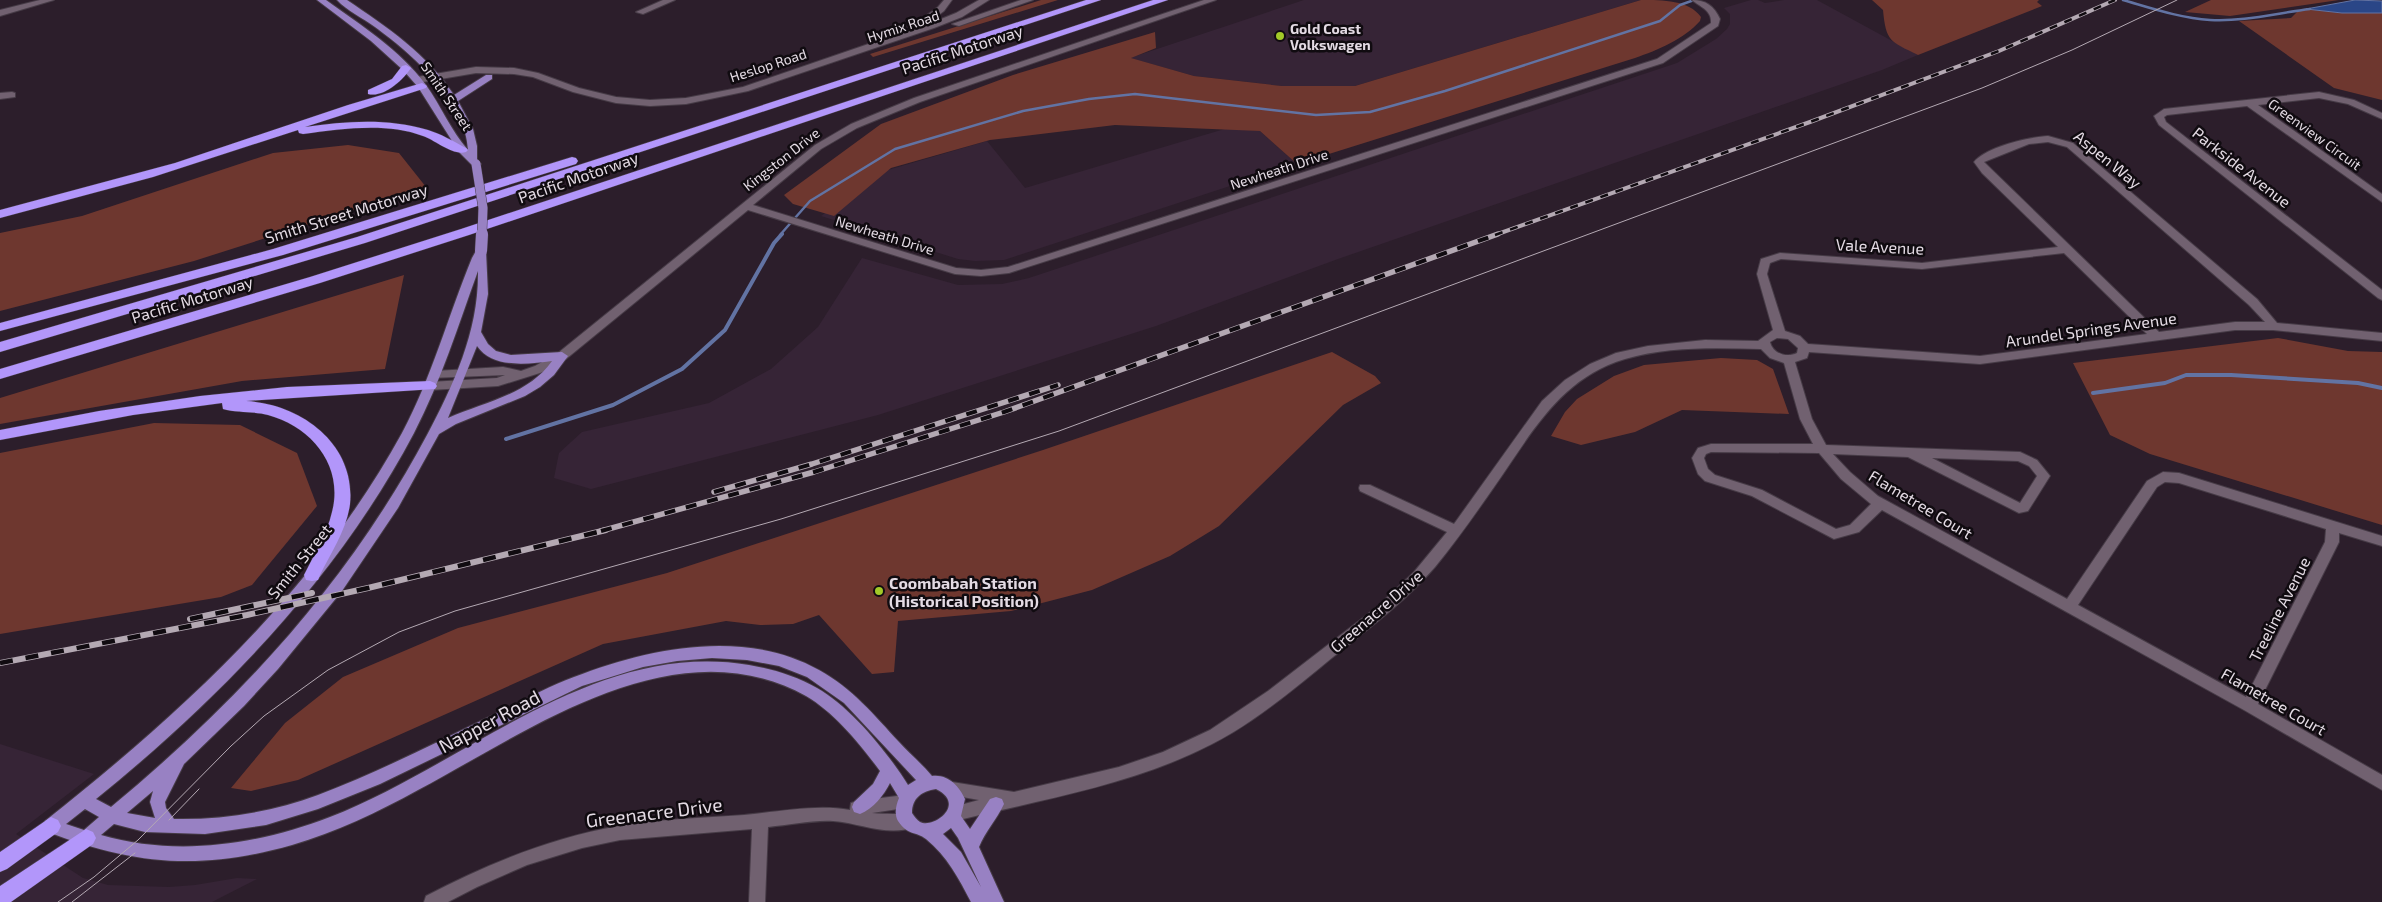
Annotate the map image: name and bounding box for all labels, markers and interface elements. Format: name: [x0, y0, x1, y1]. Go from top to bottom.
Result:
street label: Hymix Road: [865, 6, 941, 46]
street label: Pacific Motorway: [899, 20, 1025, 78]
place label: Gold Coast Volkswagen: [1290, 20, 1371, 53]
marker: Gold Coast Volkswagen: [1274, 30, 1286, 42]
street label: Heslop Road: [728, 45, 808, 85]
street label: Smith Street: [418, 58, 476, 134]
street label: Greenview Circuit: [2265, 95, 2365, 173]
street label: Parkside Avenue: [2189, 123, 2295, 211]
street label: Kingston Drive: [739, 124, 823, 194]
street label: Aspen Way: [2071, 126, 2146, 192]
street label: Newheath Drive: [1228, 145, 1330, 193]
street label: Pacific Motorway: [515, 147, 641, 207]
street label: Smith Street Motorway: [262, 179, 430, 247]
street label: Newheath Drive: [834, 212, 936, 258]
street label: Vale Avenue: [1835, 234, 1925, 258]
street label: Pacific Motorway: [129, 271, 256, 327]
street label: Arundel Springs Avenue: [2004, 308, 2178, 350]
street label: Flametree Court: [1866, 466, 1976, 542]
street label: Smith Street: [263, 520, 335, 602]
street label: Treeline Avenue: [2245, 554, 2313, 664]
street label: Greenacre Drive: [1326, 566, 1426, 656]
place label: Coombabah Station (Historical Position): [889, 573, 1039, 610]
marker: Coombabah Station (Historical Position): [873, 585, 885, 597]
street label: Flametree Court: [2218, 663, 2330, 739]
street label: Napper Road: [434, 685, 544, 757]
street label: Greenacre Drive: [584, 792, 724, 832]

